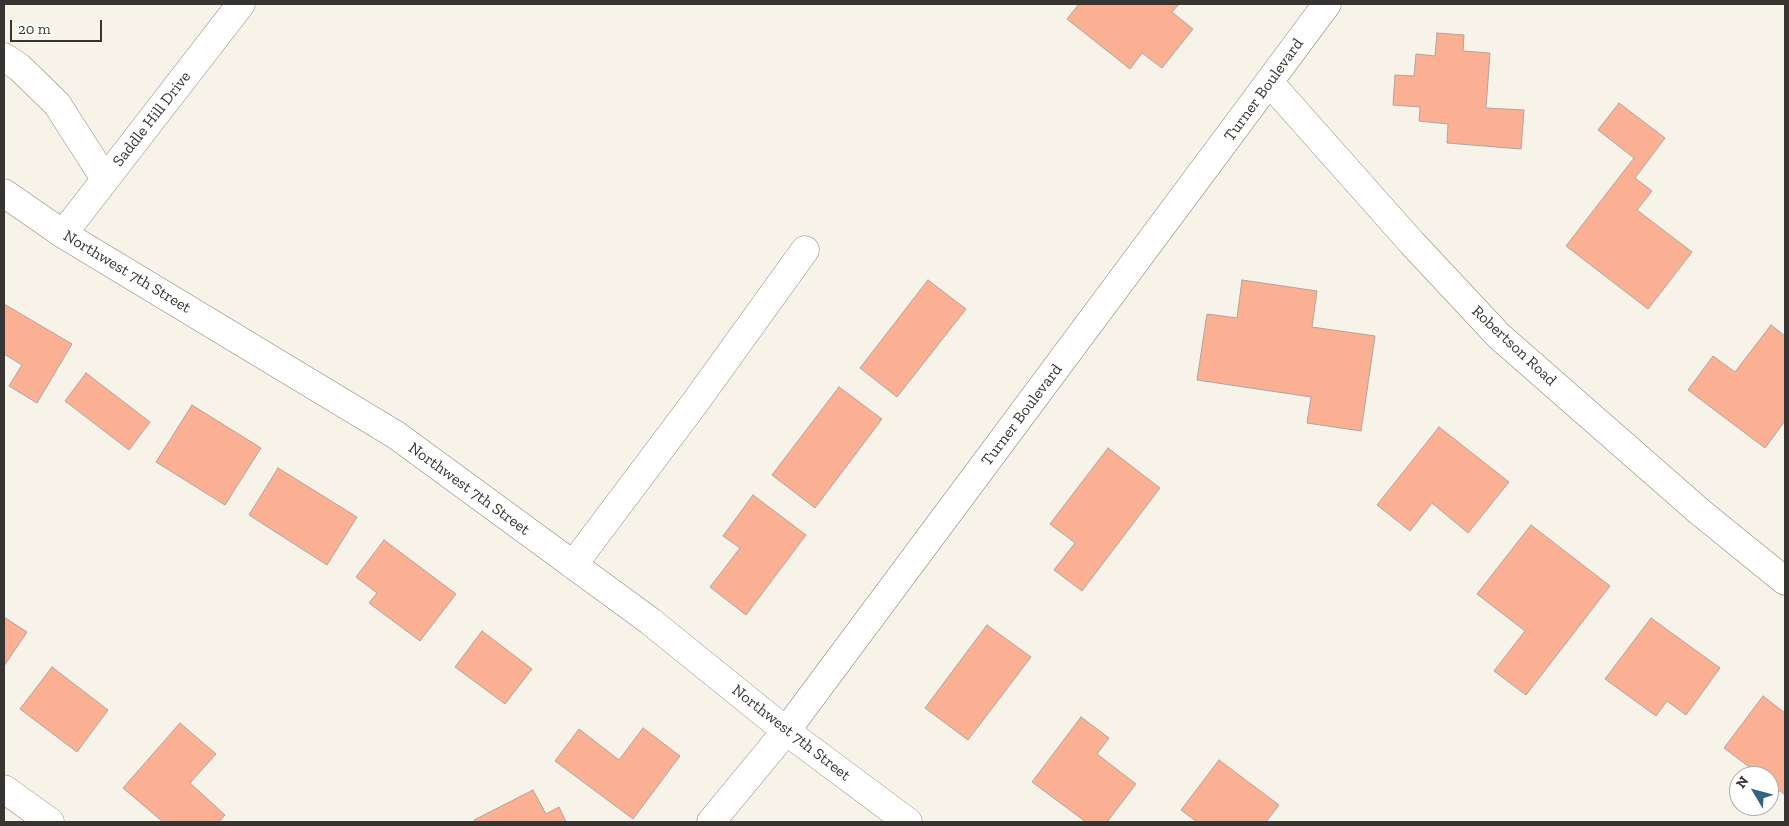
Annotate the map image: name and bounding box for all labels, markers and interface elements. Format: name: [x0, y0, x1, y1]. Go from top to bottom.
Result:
scale bar: [12, 10, 105, 42]
text: 20 m: [18, 20, 51, 38]
street label: Turner Boulevard: [1220, 35, 1308, 145]
street label: Saddle Hill Drive: [109, 68, 195, 170]
street label: Northwest 7th Street: [60, 226, 194, 318]
street label: Robertson Road: [1468, 302, 1560, 390]
street label: Turner Boulevard: [978, 360, 1066, 470]
street label: Northwest 7th Street: [405, 439, 533, 539]
street label: Northwest 7th Street: [728, 681, 854, 785]
north arrow: [1729, 766, 1779, 816]
text: N: [1732, 773, 1752, 792]

